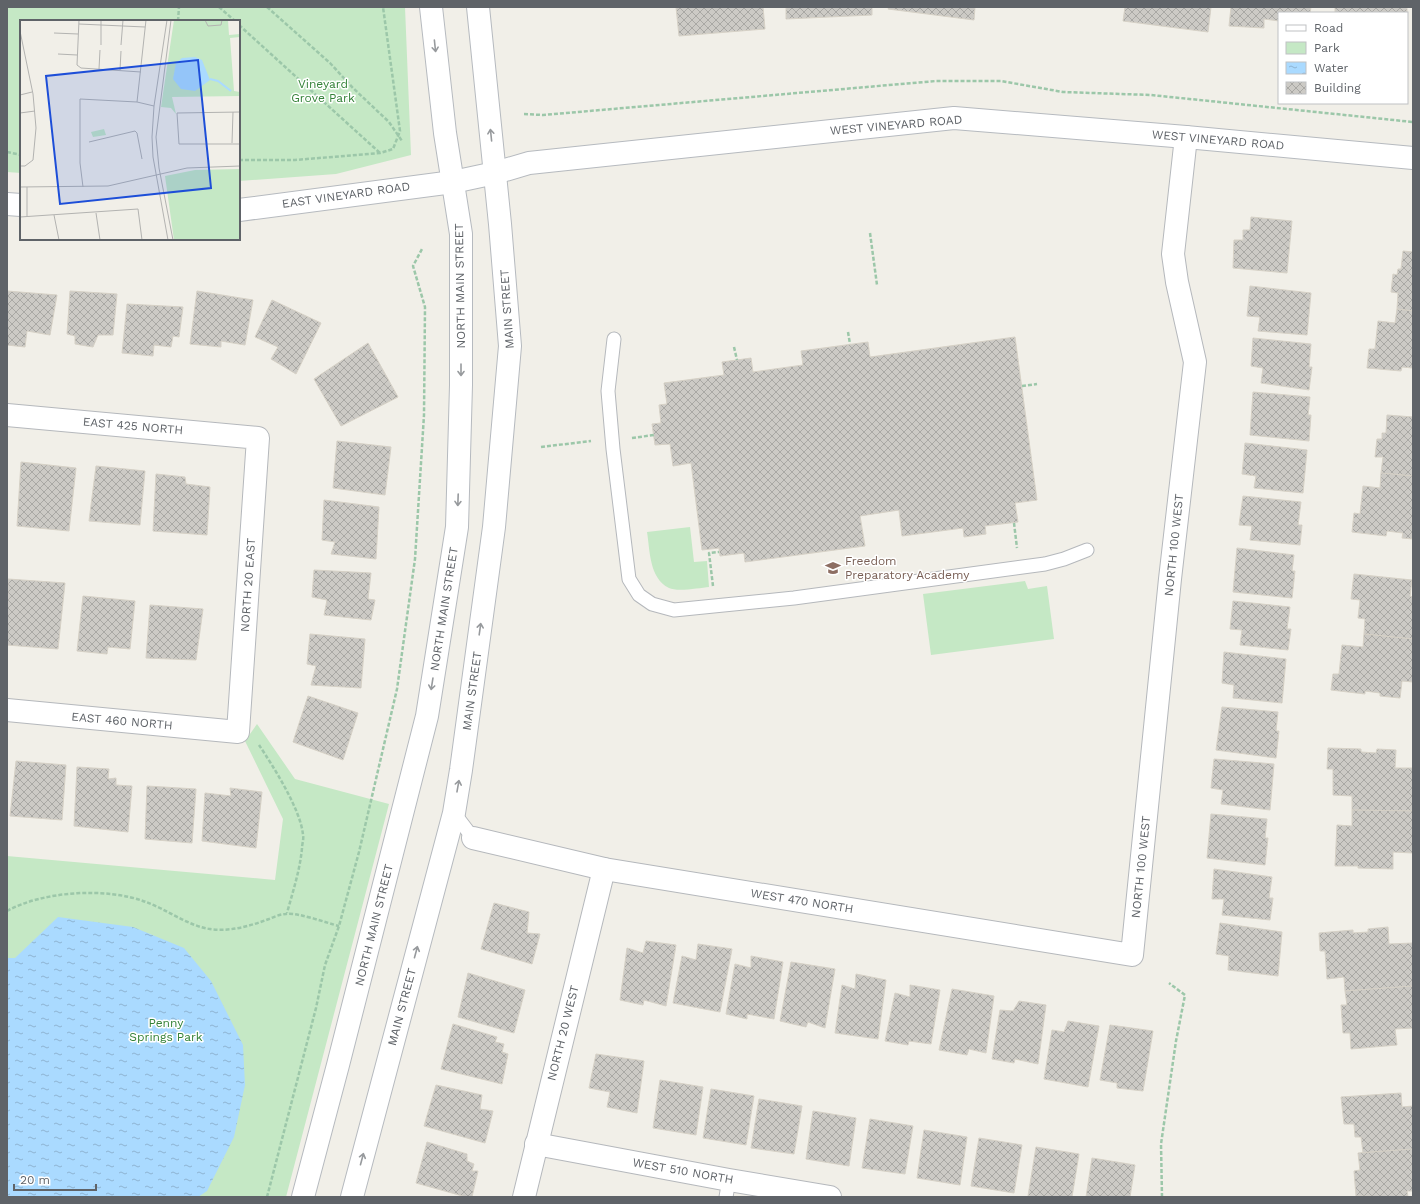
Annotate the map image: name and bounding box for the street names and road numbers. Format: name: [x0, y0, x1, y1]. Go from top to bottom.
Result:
street label: WEST VINEYARD ROAD: [829, 112, 963, 138]
street label: WEST VINEYARD ROAD: [1151, 127, 1285, 153]
street label: EAST VINEYARD ROAD: [281, 179, 411, 211]
street label: NORTH MAIN STREET: [452, 223, 468, 349]
street label: MAIN STREET: [497, 269, 517, 349]
street label: EAST 425 NORTH: [82, 415, 184, 437]
street label: NORTH 100 WEST: [1162, 493, 1186, 597]
street label: NORTH 20 EAST: [238, 537, 258, 633]
street label: NORTH MAIN STREET: [427, 546, 461, 672]
street label: MAIN STREET: [460, 651, 484, 731]
street label: EAST 460 NORTH: [71, 710, 173, 732]
street label: NORTH 100 WEST: [1129, 815, 1153, 919]
street label: NORTH MAIN STREET: [352, 862, 396, 988]
street label: WEST 470 NORTH: [750, 886, 854, 916]
street label: MAIN STREET: [385, 967, 419, 1047]
street label: NORTH 20 WEST: [544, 984, 582, 1082]
street label: WEST 510 NORTH: [631, 1155, 735, 1187]

